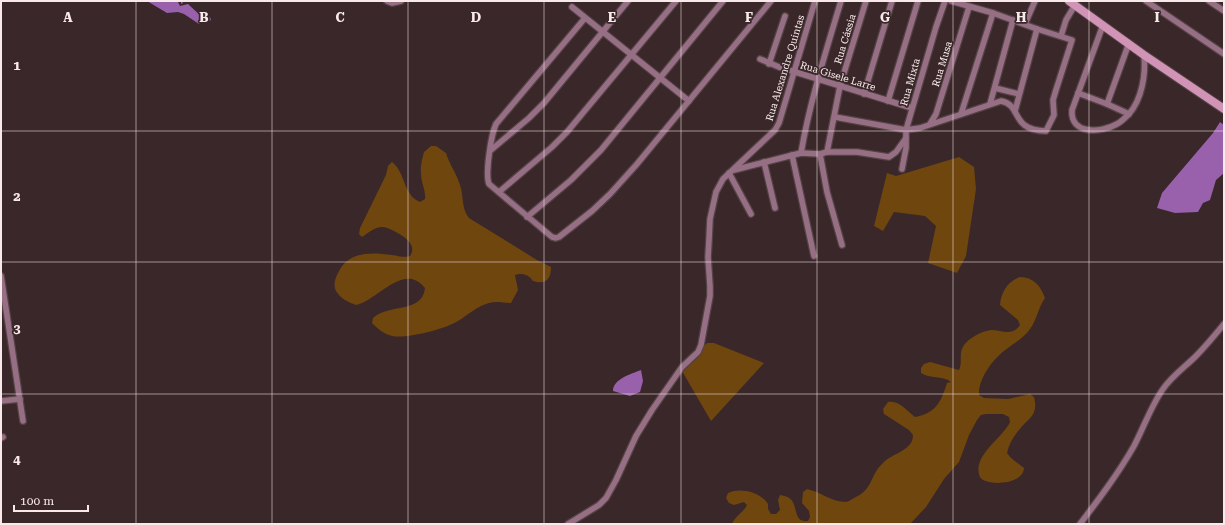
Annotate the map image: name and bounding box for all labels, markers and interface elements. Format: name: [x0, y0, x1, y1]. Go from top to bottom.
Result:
text: A: [63, 10, 73, 25]
text: B: [199, 10, 209, 25]
text: C: [335, 10, 345, 25]
text: D: [471, 10, 481, 25]
text: E: [608, 10, 616, 25]
text: F: [745, 10, 753, 25]
text: G: [880, 10, 890, 25]
text: H: [1016, 10, 1027, 25]
text: I: [1154, 10, 1160, 25]
street label: Rua Cássia: [832, 12, 858, 65]
street label: Rua Alexandre Quintas: [764, 13, 806, 122]
street label: Rua Musa: [930, 39, 954, 88]
street label: Rua Mixta: [898, 56, 922, 107]
text: 1: [13, 58, 21, 73]
street label: Rua Gisele Larre: [799, 59, 878, 93]
text: 2: [13, 189, 21, 204]
text: 3: [13, 321, 21, 336]
text: 4: [13, 452, 21, 467]
scale bar: [14, 487, 88, 513]
text: 100 m: [20, 494, 54, 508]

